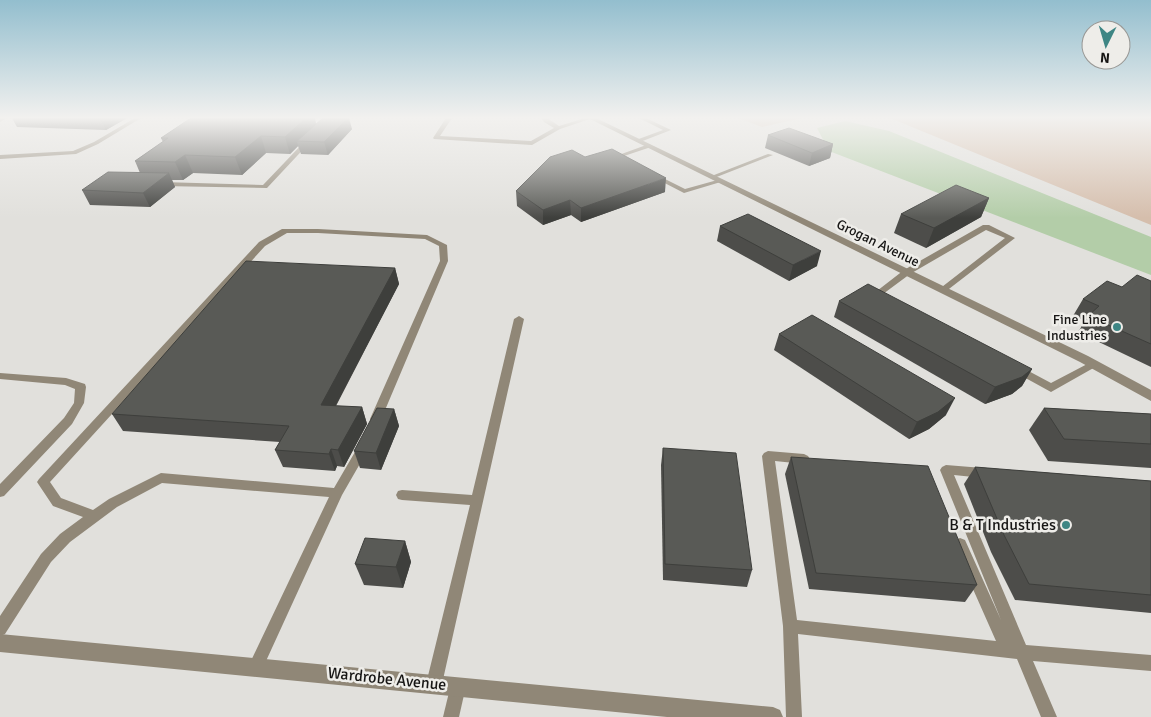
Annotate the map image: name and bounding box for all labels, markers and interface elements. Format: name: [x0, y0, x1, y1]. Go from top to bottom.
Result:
north arrow: [1081, 20, 1131, 70]
text: N: [1099, 49, 1111, 66]
street label: Grogan Avenue: [834, 216, 922, 270]
place label: Fine Line Industries: [1047, 311, 1107, 344]
marker: Fine Line Industries: [1111, 321, 1123, 333]
place label: B & T Industries: [949, 515, 1056, 535]
marker: B & T Industries: [1060, 519, 1072, 531]
street label: Wardrobe Avenue: [327, 663, 447, 695]

